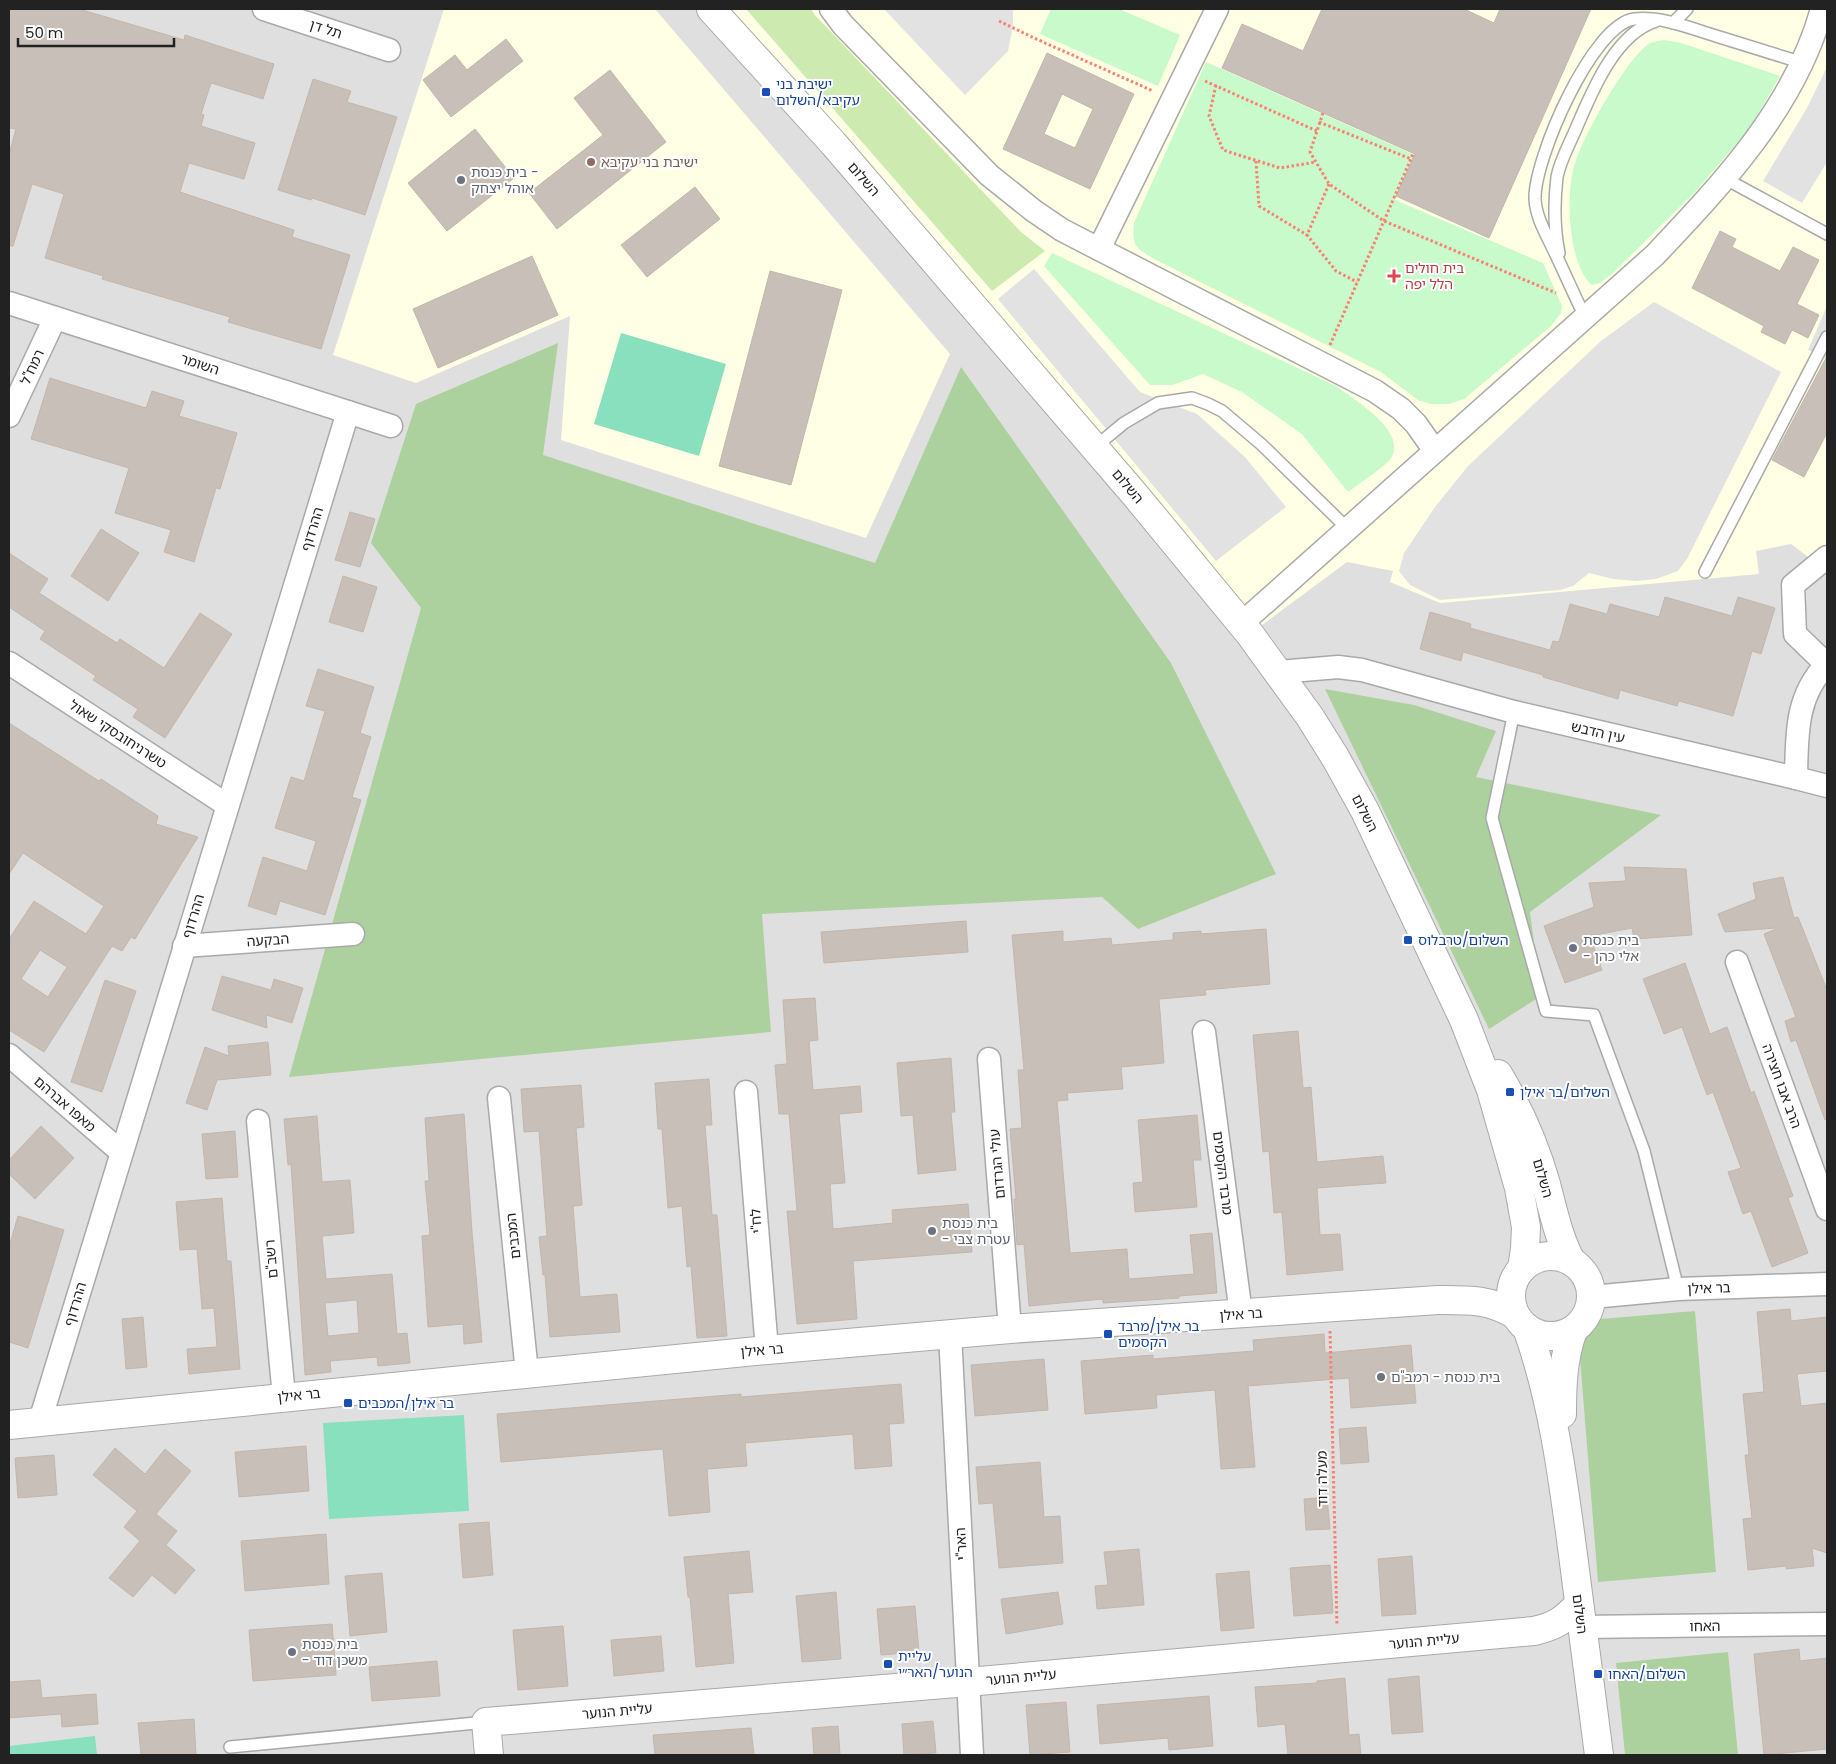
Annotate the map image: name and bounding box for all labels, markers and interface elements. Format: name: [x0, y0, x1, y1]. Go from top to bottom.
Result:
street label: תל דן: [307, 14, 345, 44]
scale bar: [18, 15, 174, 47]
text: 50 m: [25, 22, 63, 43]
place label: ישיבת בני עקיבא/השלום: [776, 74, 860, 110]
marker: ישיבת בני עקיבא/השלום: [760, 86, 772, 98]
place label: ישיבת בני עקיבא: [601, 152, 698, 172]
marker: ישיבת בני עקיבא: [585, 156, 597, 168]
street label: השלום: [843, 157, 885, 201]
place label: בית כנסת - אוהל יצחק: [471, 162, 539, 198]
marker: בית כנסת - אוהל יצחק: [455, 174, 467, 186]
place label: בית חולים הלל יפה: [1405, 258, 1464, 294]
marker: בית חולים הלל יפה: [1387, 269, 1401, 283]
street label: רמח"ל: [15, 346, 49, 388]
street label: השומר: [178, 348, 222, 380]
street label: השלום: [1107, 464, 1149, 508]
street label: ההרדוף: [296, 504, 328, 554]
street label: טשרניחובסקי שאול: [65, 695, 171, 773]
street label: עין הדבש: [1569, 716, 1627, 748]
street label: השלום: [1347, 791, 1383, 835]
street label: ההרדוף: [177, 891, 209, 941]
street label: הבקעה: [246, 929, 290, 951]
place label: השלום/טרבלוס: [1418, 930, 1509, 950]
place label: בית כנסת - אלי כהן: [1583, 930, 1639, 966]
marker: השלום/טרבלוס: [1402, 934, 1414, 946]
marker: בית כנסת - אלי כהן: [1567, 942, 1579, 954]
street label: הרב אבו חצירה: [1757, 1041, 1807, 1131]
street label: מאפו אברהם: [30, 1071, 100, 1137]
place label: השלום/בר אילן: [1520, 1082, 1610, 1102]
marker: השלום/בר אילן: [1504, 1086, 1516, 1098]
street label: עולי הגרדום: [984, 1128, 1010, 1200]
street label: מרבד הקסמים: [1208, 1130, 1238, 1216]
street label: השלום: [1528, 1156, 1558, 1200]
street label: לח"י: [745, 1208, 767, 1234]
street label: המכבים: [501, 1212, 525, 1260]
place label: בית כנסת - עטרת צבי: [942, 1213, 1010, 1249]
marker: בית כנסת - עטרת צבי: [926, 1225, 938, 1237]
street label: רשב"ם: [259, 1239, 283, 1279]
street label: בר אילן: [1687, 1277, 1731, 1299]
street label: ההרדוף: [59, 1279, 91, 1329]
street label: בר אילן: [1219, 1303, 1263, 1325]
place label: בר אילן/מרבד הקסמים: [1118, 1316, 1199, 1352]
marker: בר אילן/מרבד הקסמים: [1102, 1328, 1114, 1340]
street label: בר אילן: [740, 1338, 784, 1362]
place label: בית כנסת - רמב"ם: [1391, 1367, 1501, 1387]
marker: בית כנסת - רמב"ם: [1375, 1371, 1387, 1383]
street label: בר אילן: [276, 1383, 322, 1407]
place label: בר אילן/המכבים: [358, 1393, 454, 1413]
marker: בר אילן/המכבים: [342, 1397, 354, 1409]
street label: מעלה דוד: [1312, 1450, 1332, 1508]
street label: האר"י: [950, 1527, 972, 1561]
street label: השלום: [1568, 1593, 1592, 1635]
street label: האחו: [1689, 1616, 1721, 1636]
street label: עליית הנוער: [1388, 1628, 1460, 1654]
place label: בית כנסת - משכן דוד: [302, 1634, 368, 1670]
marker: בית כנסת - משכן דוד: [286, 1646, 298, 1658]
place label: עליית הנוער/האר״י: [898, 1646, 973, 1682]
marker: עליית הנוער/האר״י: [882, 1658, 894, 1670]
street label: עליית הנוער: [985, 1664, 1057, 1690]
place label: השלום/האחו: [1608, 1664, 1686, 1684]
marker: השלום/האחו: [1592, 1668, 1604, 1680]
street label: עליית הנוער: [581, 1698, 653, 1724]

